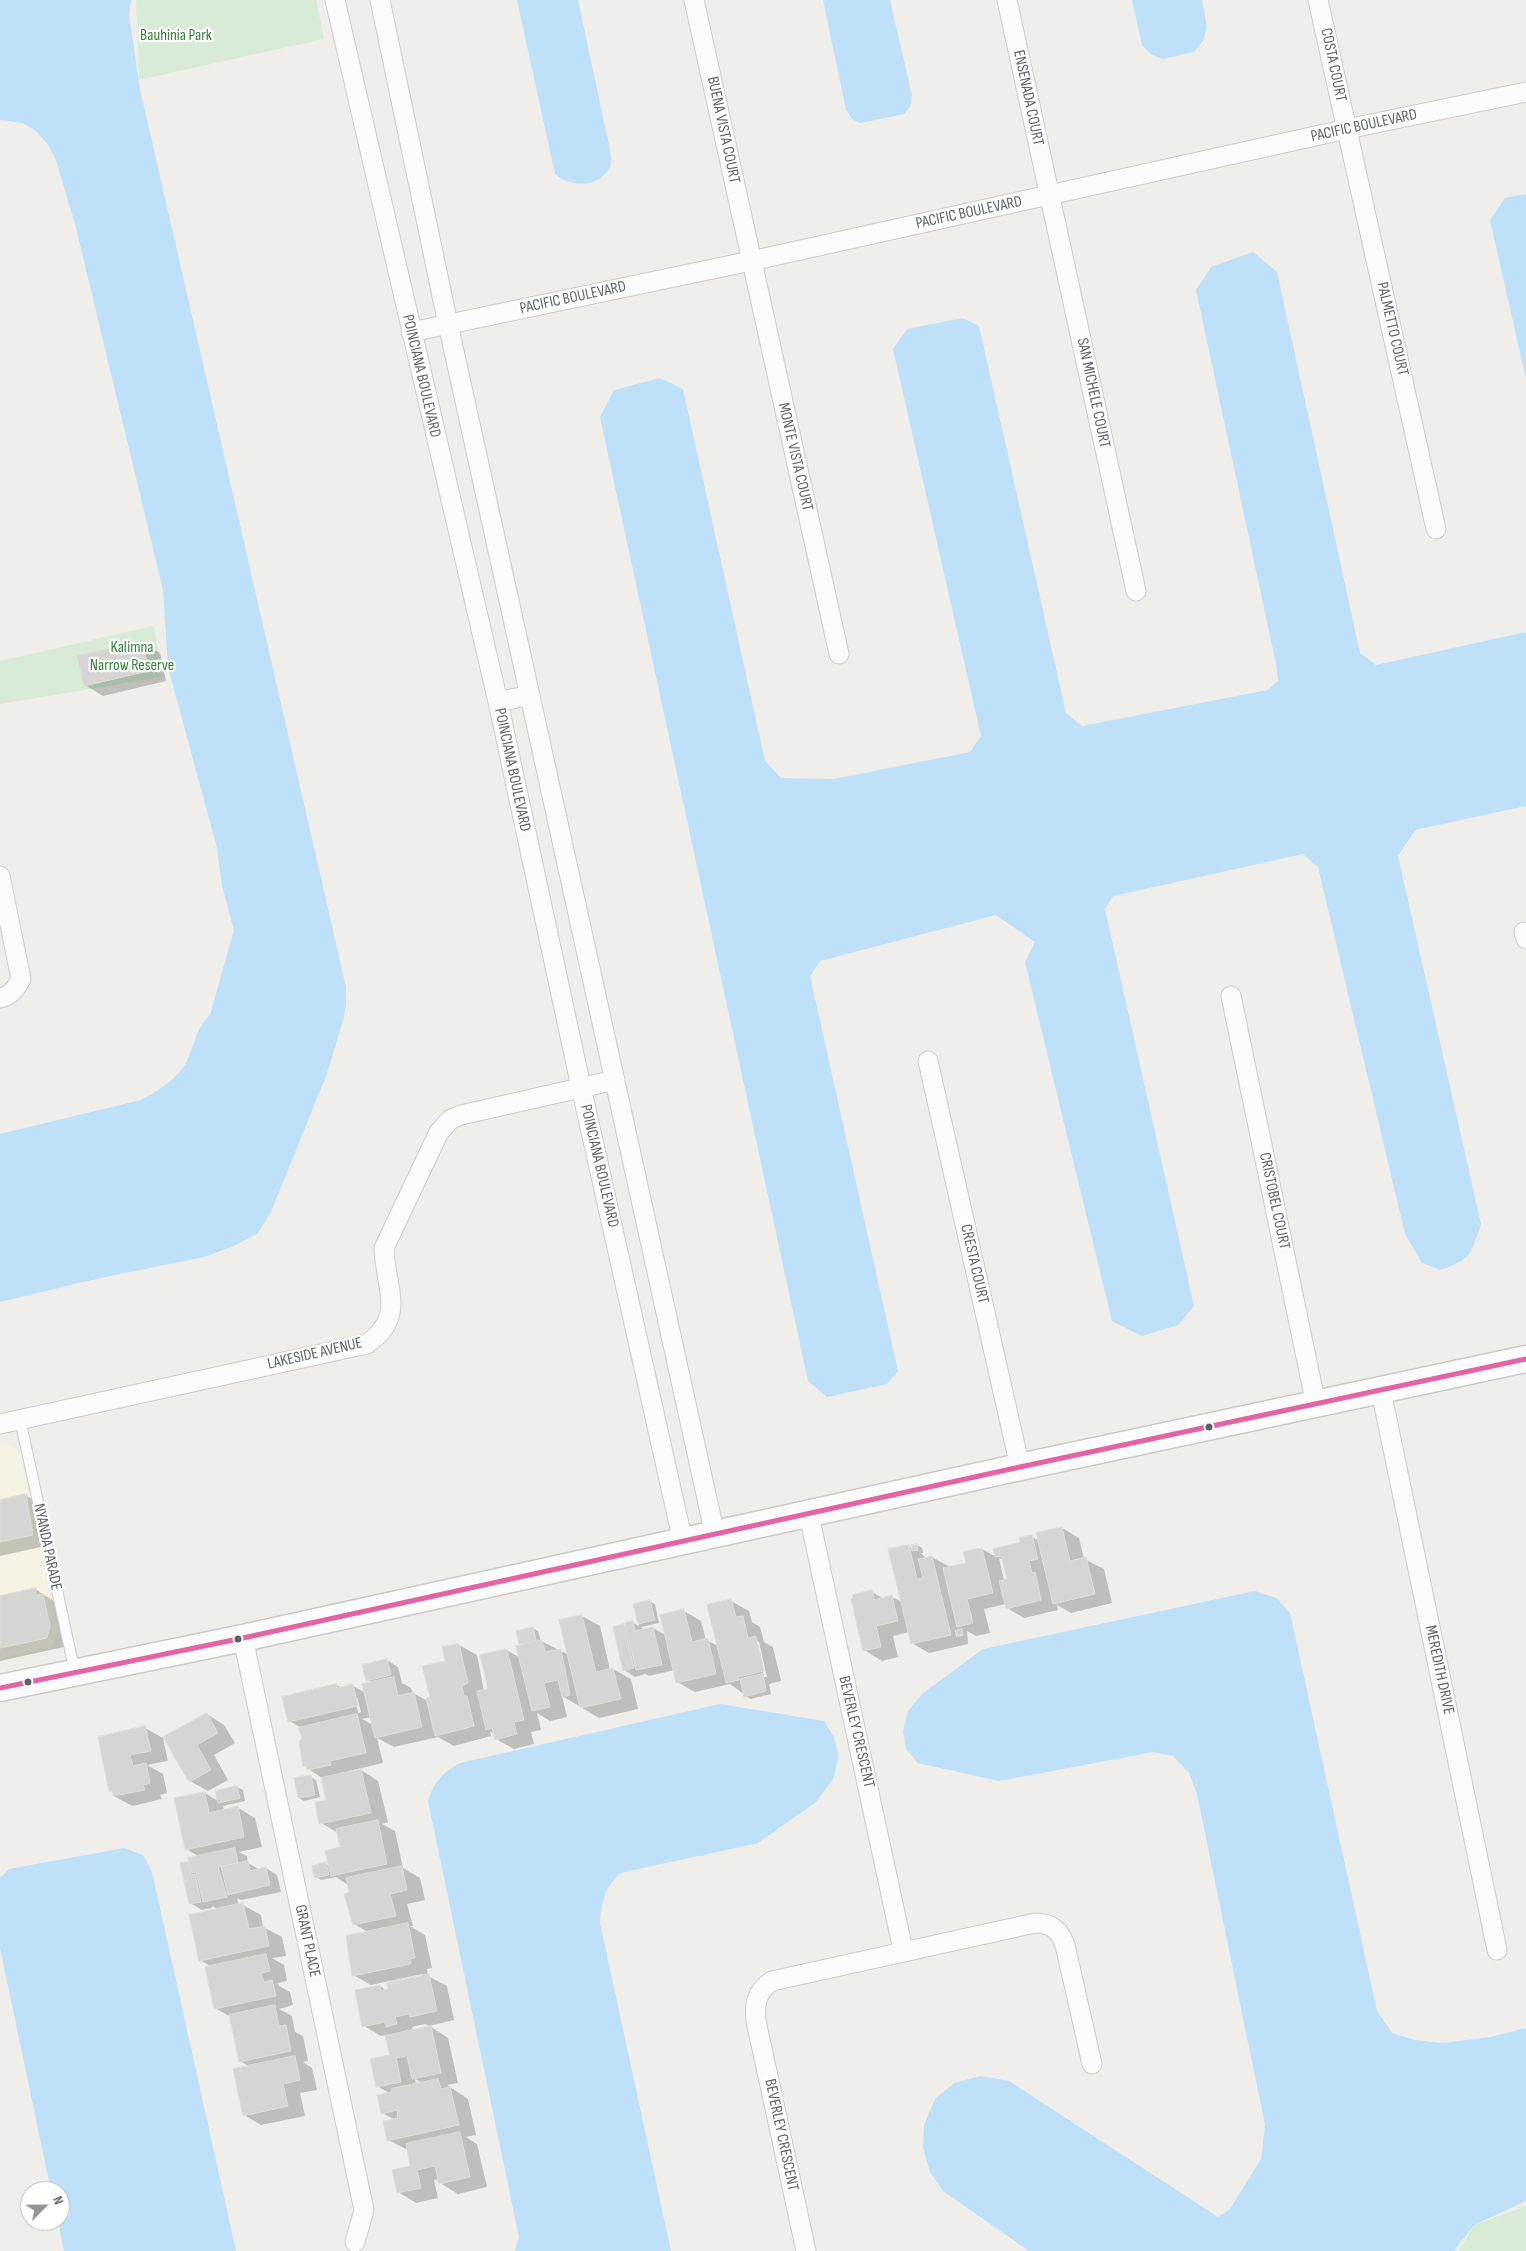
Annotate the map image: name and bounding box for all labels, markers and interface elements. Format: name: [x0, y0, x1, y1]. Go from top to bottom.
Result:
park label: Bauhinia Park: [140, 26, 212, 46]
street label: COSTA COURT: [1316, 27, 1350, 103]
street label: ENSENADA COURT: [1008, 48, 1048, 148]
street label: BUENA VISTA COURT: [702, 75, 744, 185]
street label: PACIFIC BOULEVARD: [1309, 105, 1419, 147]
street label: PACIFIC BOULEVARD: [914, 192, 1024, 234]
street label: PACIFIC BOULEVARD: [518, 277, 628, 319]
street label: PALMETTO COURT: [1372, 280, 1412, 378]
street label: POINCIANA BOULEVARD: [398, 313, 444, 439]
street label: SAN MICHELE COURT: [1072, 336, 1114, 450]
street label: MONTE VISTA COURT: [773, 401, 817, 513]
park label: Kalimna Narrow Reserve: [90, 638, 174, 676]
street label: POINCIANA BOULEVARD: [490, 707, 534, 833]
street label: POINCIANA BOULEVARD: [576, 1103, 622, 1229]
street label: CRISTOBEL COURT: [1254, 1151, 1294, 1251]
street label: CRESTA COURT: [956, 1222, 992, 1306]
street label: LAKESIDE AVENUE: [266, 1334, 364, 1374]
unlabelled marker: [1204, 1422, 1214, 1432]
street label: NYANDA PARADE: [28, 1502, 66, 1592]
street label: MEREDITH DRIVE: [1420, 1624, 1458, 1716]
unlabelled marker: [233, 1634, 243, 1644]
street label: BEVERLEY CRESCENT: [834, 1674, 878, 1790]
unlabelled marker: [23, 1677, 33, 1687]
street label: GRANT PLACE: [290, 1903, 324, 1979]
street label: BEVERLEY CRESCENT: [760, 2077, 802, 2193]
north arrow: [20, 2181, 70, 2231]
text: N: [49, 2194, 68, 2207]

